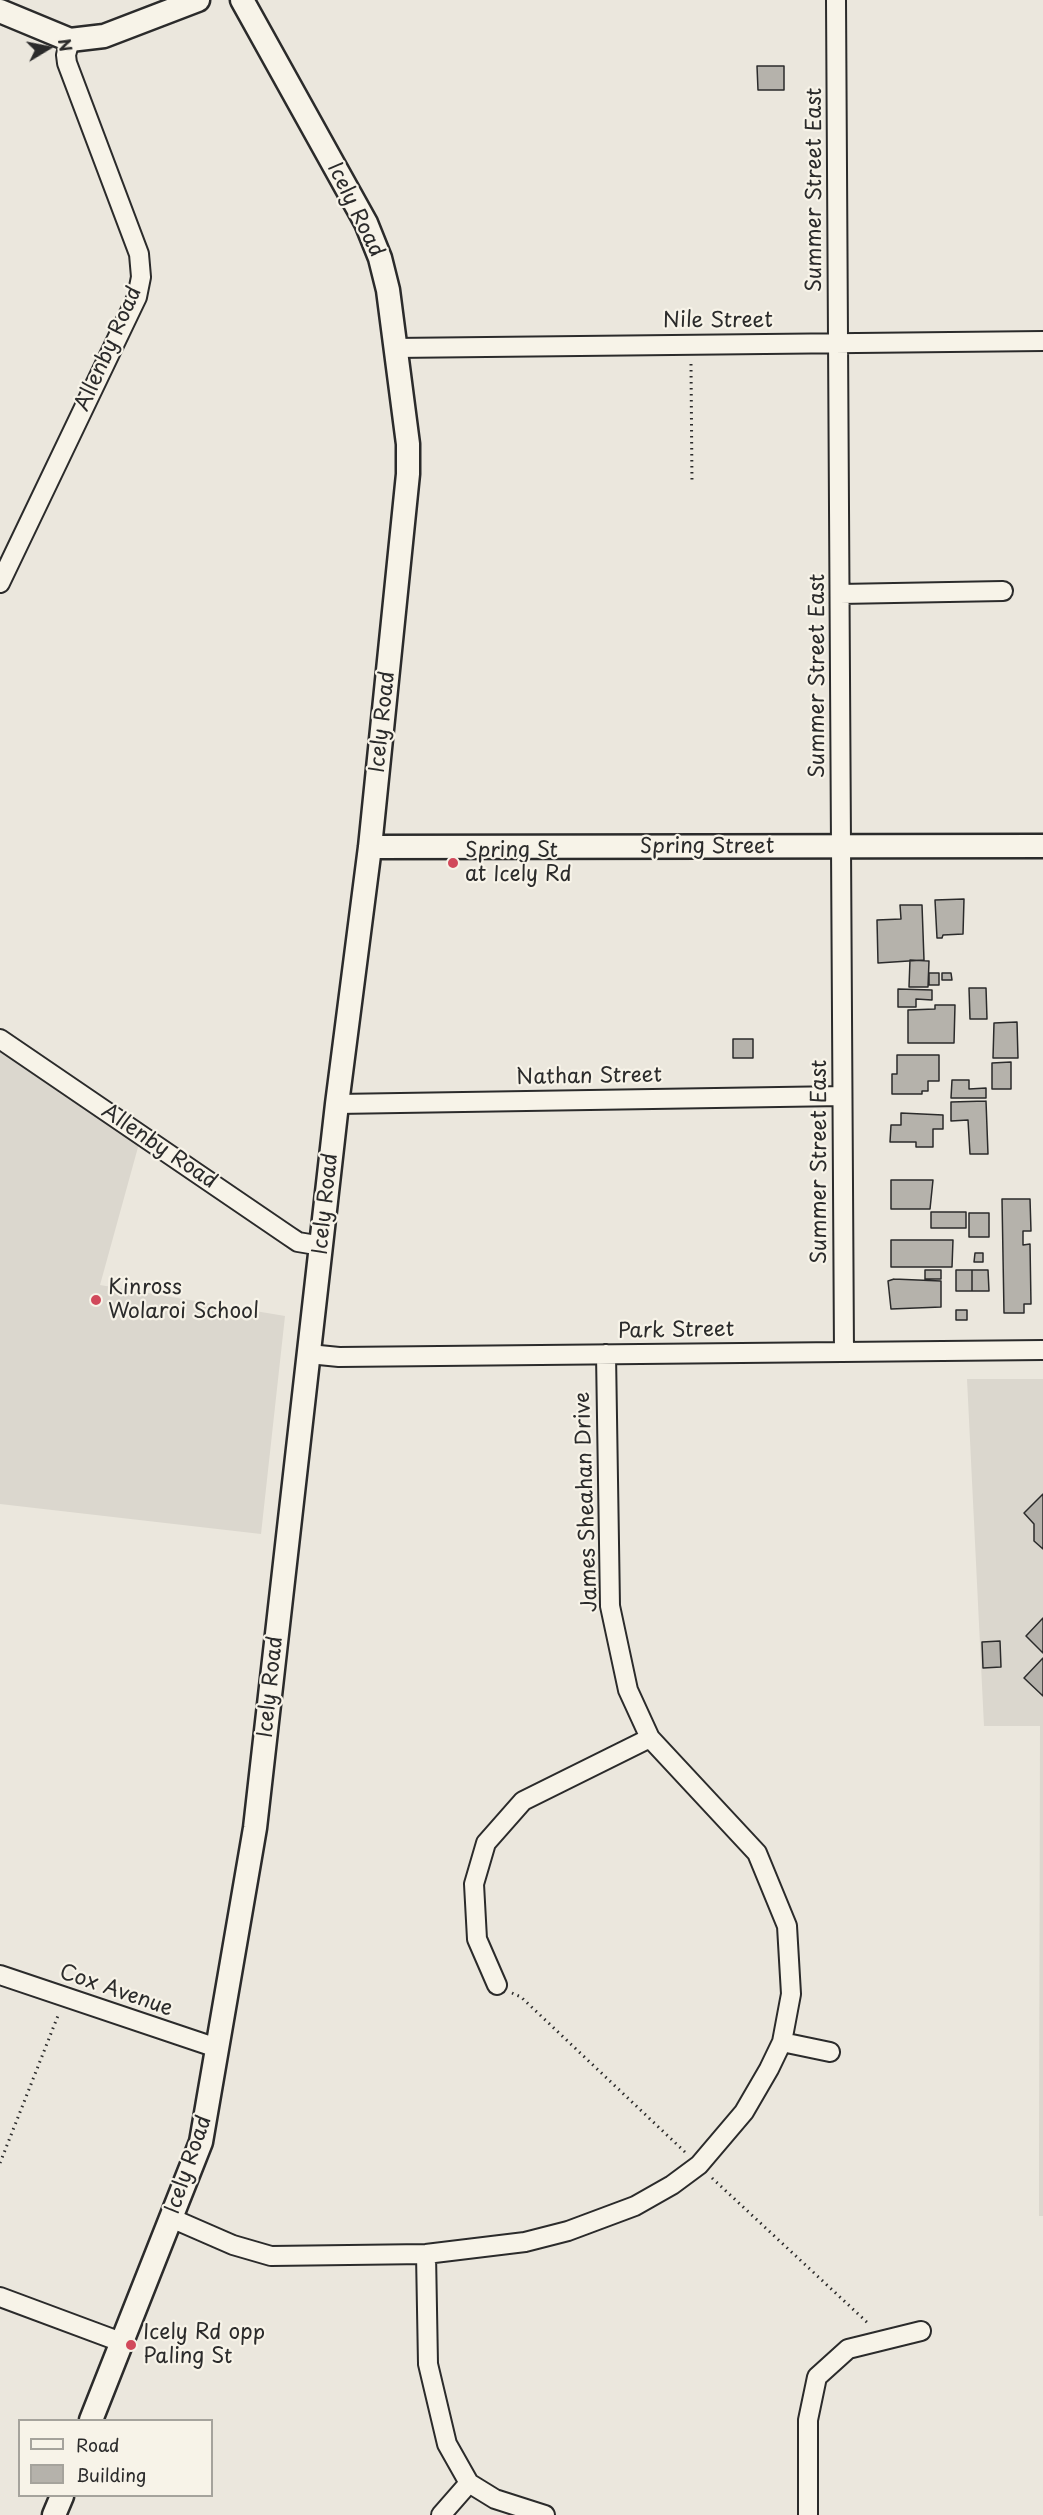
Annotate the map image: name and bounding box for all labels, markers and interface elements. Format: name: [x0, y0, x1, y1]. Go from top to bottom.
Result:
north arrow: [18, 18, 78, 78]
text: N: [53, 37, 79, 53]
street label: Summer Street East: [802, 88, 828, 292]
street label: Icely Road: [321, 158, 389, 262]
street label: Allenby Road: [70, 283, 148, 415]
street label: Nile Street: [663, 308, 773, 334]
street label: Summer Street East: [805, 574, 831, 778]
street label: Icely Road: [365, 670, 401, 774]
street label: Spring Street: [640, 834, 774, 860]
place label: Spring St at Icely Rd: [465, 838, 572, 888]
marker: Spring St at Icely Rd: [446, 856, 460, 870]
street label: Summer Street East: [807, 1060, 833, 1264]
street label: Nathan Street: [516, 1063, 662, 1091]
street label: Allenby Road: [96, 1099, 222, 1195]
street label: Icely Road: [308, 1152, 344, 1256]
place label: Kinross Wolaroi School: [108, 1275, 259, 1325]
marker: Kinross Wolaroi School: [89, 1293, 103, 1307]
street label: Park Street: [618, 1317, 734, 1345]
street label: James Sheahan Drive: [571, 1391, 603, 1613]
street label: Icely Road: [253, 1635, 289, 1739]
street label: Cox Avenue: [56, 1960, 176, 2022]
street label: Icely Road: [160, 2112, 218, 2218]
place label: Icely Rd opp Paling St: [143, 2320, 265, 2370]
marker: Icely Rd opp Paling St: [124, 2338, 138, 2352]
legend: [18, 2419, 213, 2497]
text: Road: [76, 2431, 120, 2458]
text: Building: [76, 2461, 146, 2488]

